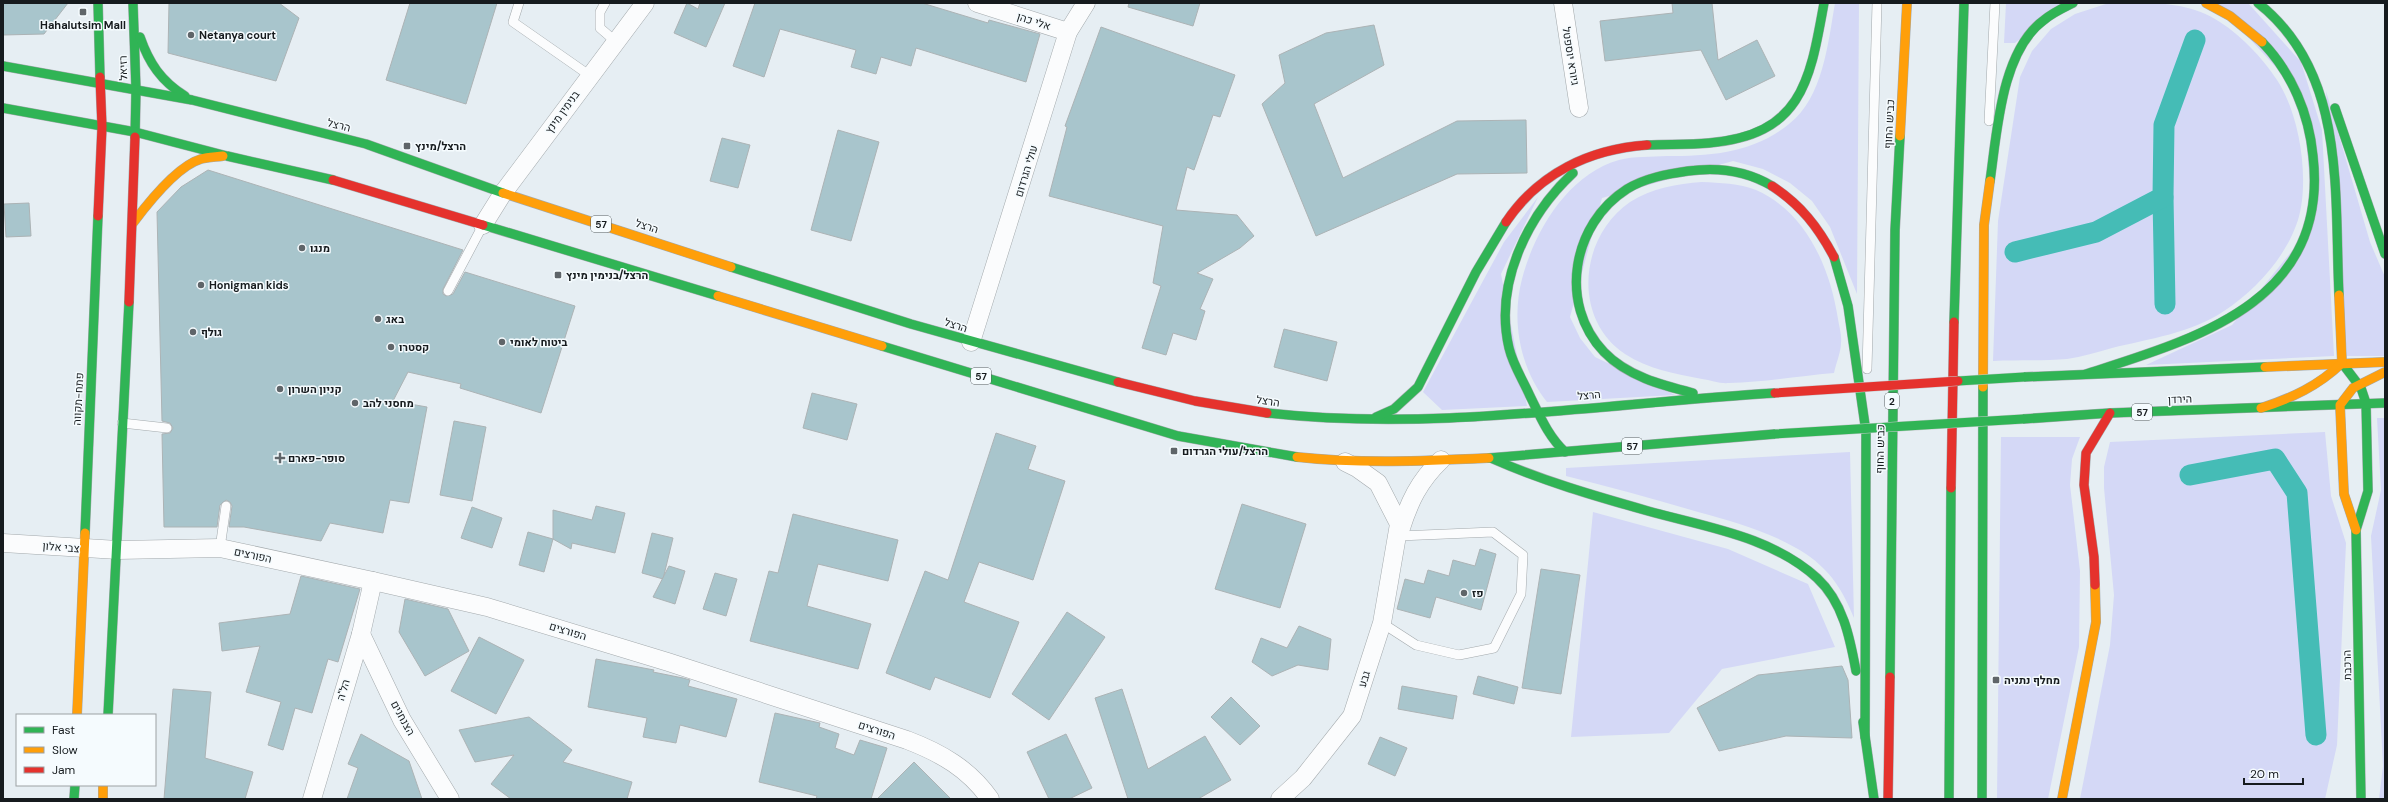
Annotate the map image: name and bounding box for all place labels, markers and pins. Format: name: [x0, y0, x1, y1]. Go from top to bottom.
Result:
marker: Hahalutsim Mall: [78, 7, 88, 17]
place label: Hahalutsim Mall: [40, 18, 126, 32]
place label: Netanya court: [199, 28, 276, 42]
marker: Netanya court: [186, 30, 196, 40]
place label: הרצל/מינץ: [415, 139, 466, 153]
marker: הרצל/מינץ: [402, 141, 412, 151]
place label: מנגו: [310, 241, 330, 255]
marker: מנגו: [297, 243, 307, 253]
place label: הרצל/בנימין מינץ: [566, 268, 648, 282]
marker: הרצל/בנימין מינץ: [553, 270, 563, 280]
place label: Honigman kids: [209, 278, 289, 292]
marker: Honigman kids: [196, 280, 206, 290]
place label: באג: [386, 312, 404, 326]
marker: באג: [373, 314, 383, 324]
place label: גולף: [201, 325, 222, 339]
marker: גולף: [188, 327, 198, 337]
place label: ביטוח לאומי: [510, 335, 568, 349]
marker: ביטוח לאומי: [497, 337, 507, 347]
place label: קסטרו: [399, 340, 429, 354]
marker: קסטרו: [386, 342, 396, 352]
place label: קניון השרון: [288, 382, 342, 396]
marker: קניון השרון: [275, 384, 285, 394]
place label: מחסני להב: [363, 396, 414, 410]
marker: מחסני להב: [350, 398, 360, 408]
place label: הרצל/עולי הגרדום: [1182, 444, 1268, 458]
marker: הרצל/עולי הגרדום: [1169, 446, 1179, 456]
place label: סופר-פארם: [288, 451, 345, 465]
marker: סופר-פארם: [275, 453, 285, 463]
place label: פז: [1472, 586, 1484, 600]
marker: פז: [1459, 588, 1469, 598]
place label: מחלף נתניה: [2004, 673, 2060, 687]
marker: מחלף נתניה: [1991, 675, 2001, 685]

